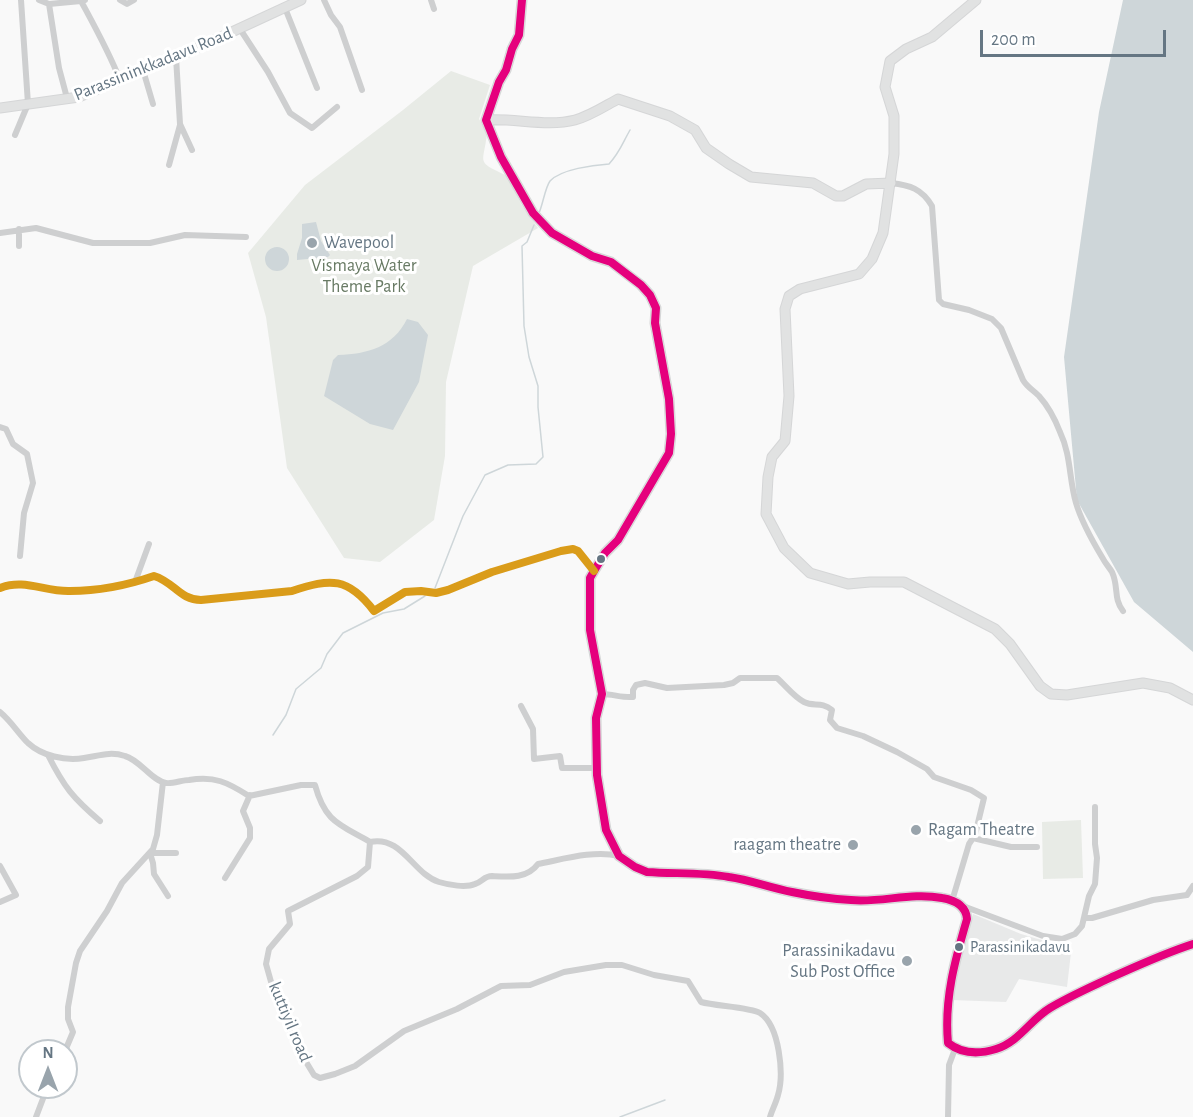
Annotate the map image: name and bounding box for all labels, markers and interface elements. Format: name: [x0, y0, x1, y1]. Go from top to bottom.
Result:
scale bar: [983, 18, 1169, 56]
street label: Parassininkkadavu Road: [71, 22, 235, 106]
text: 200 m: [991, 31, 1036, 49]
place label: Wavepool: [324, 232, 394, 254]
marker: Wavepool: [305, 236, 319, 250]
park label: Vismaya Water Theme Park: [311, 255, 417, 298]
unlabelled marker: [595, 553, 607, 565]
place label: Ragam Theatre: [928, 819, 1034, 841]
marker: Ragam Theatre: [909, 823, 923, 837]
place label: raagam theatre: [733, 834, 841, 856]
marker: raagam theatre: [846, 838, 860, 852]
place label: Parassinikadavu: [970, 937, 1070, 957]
place label: Parassinikadavu Sub Post Office: [782, 940, 895, 982]
marker: Parassinikadavu: [953, 941, 965, 953]
marker: Parassinikadavu Sub Post Office: [900, 954, 914, 968]
street label: kuttiyil road: [263, 979, 317, 1065]
north arrow: [18, 1039, 78, 1099]
text: N: [42, 1045, 54, 1061]

